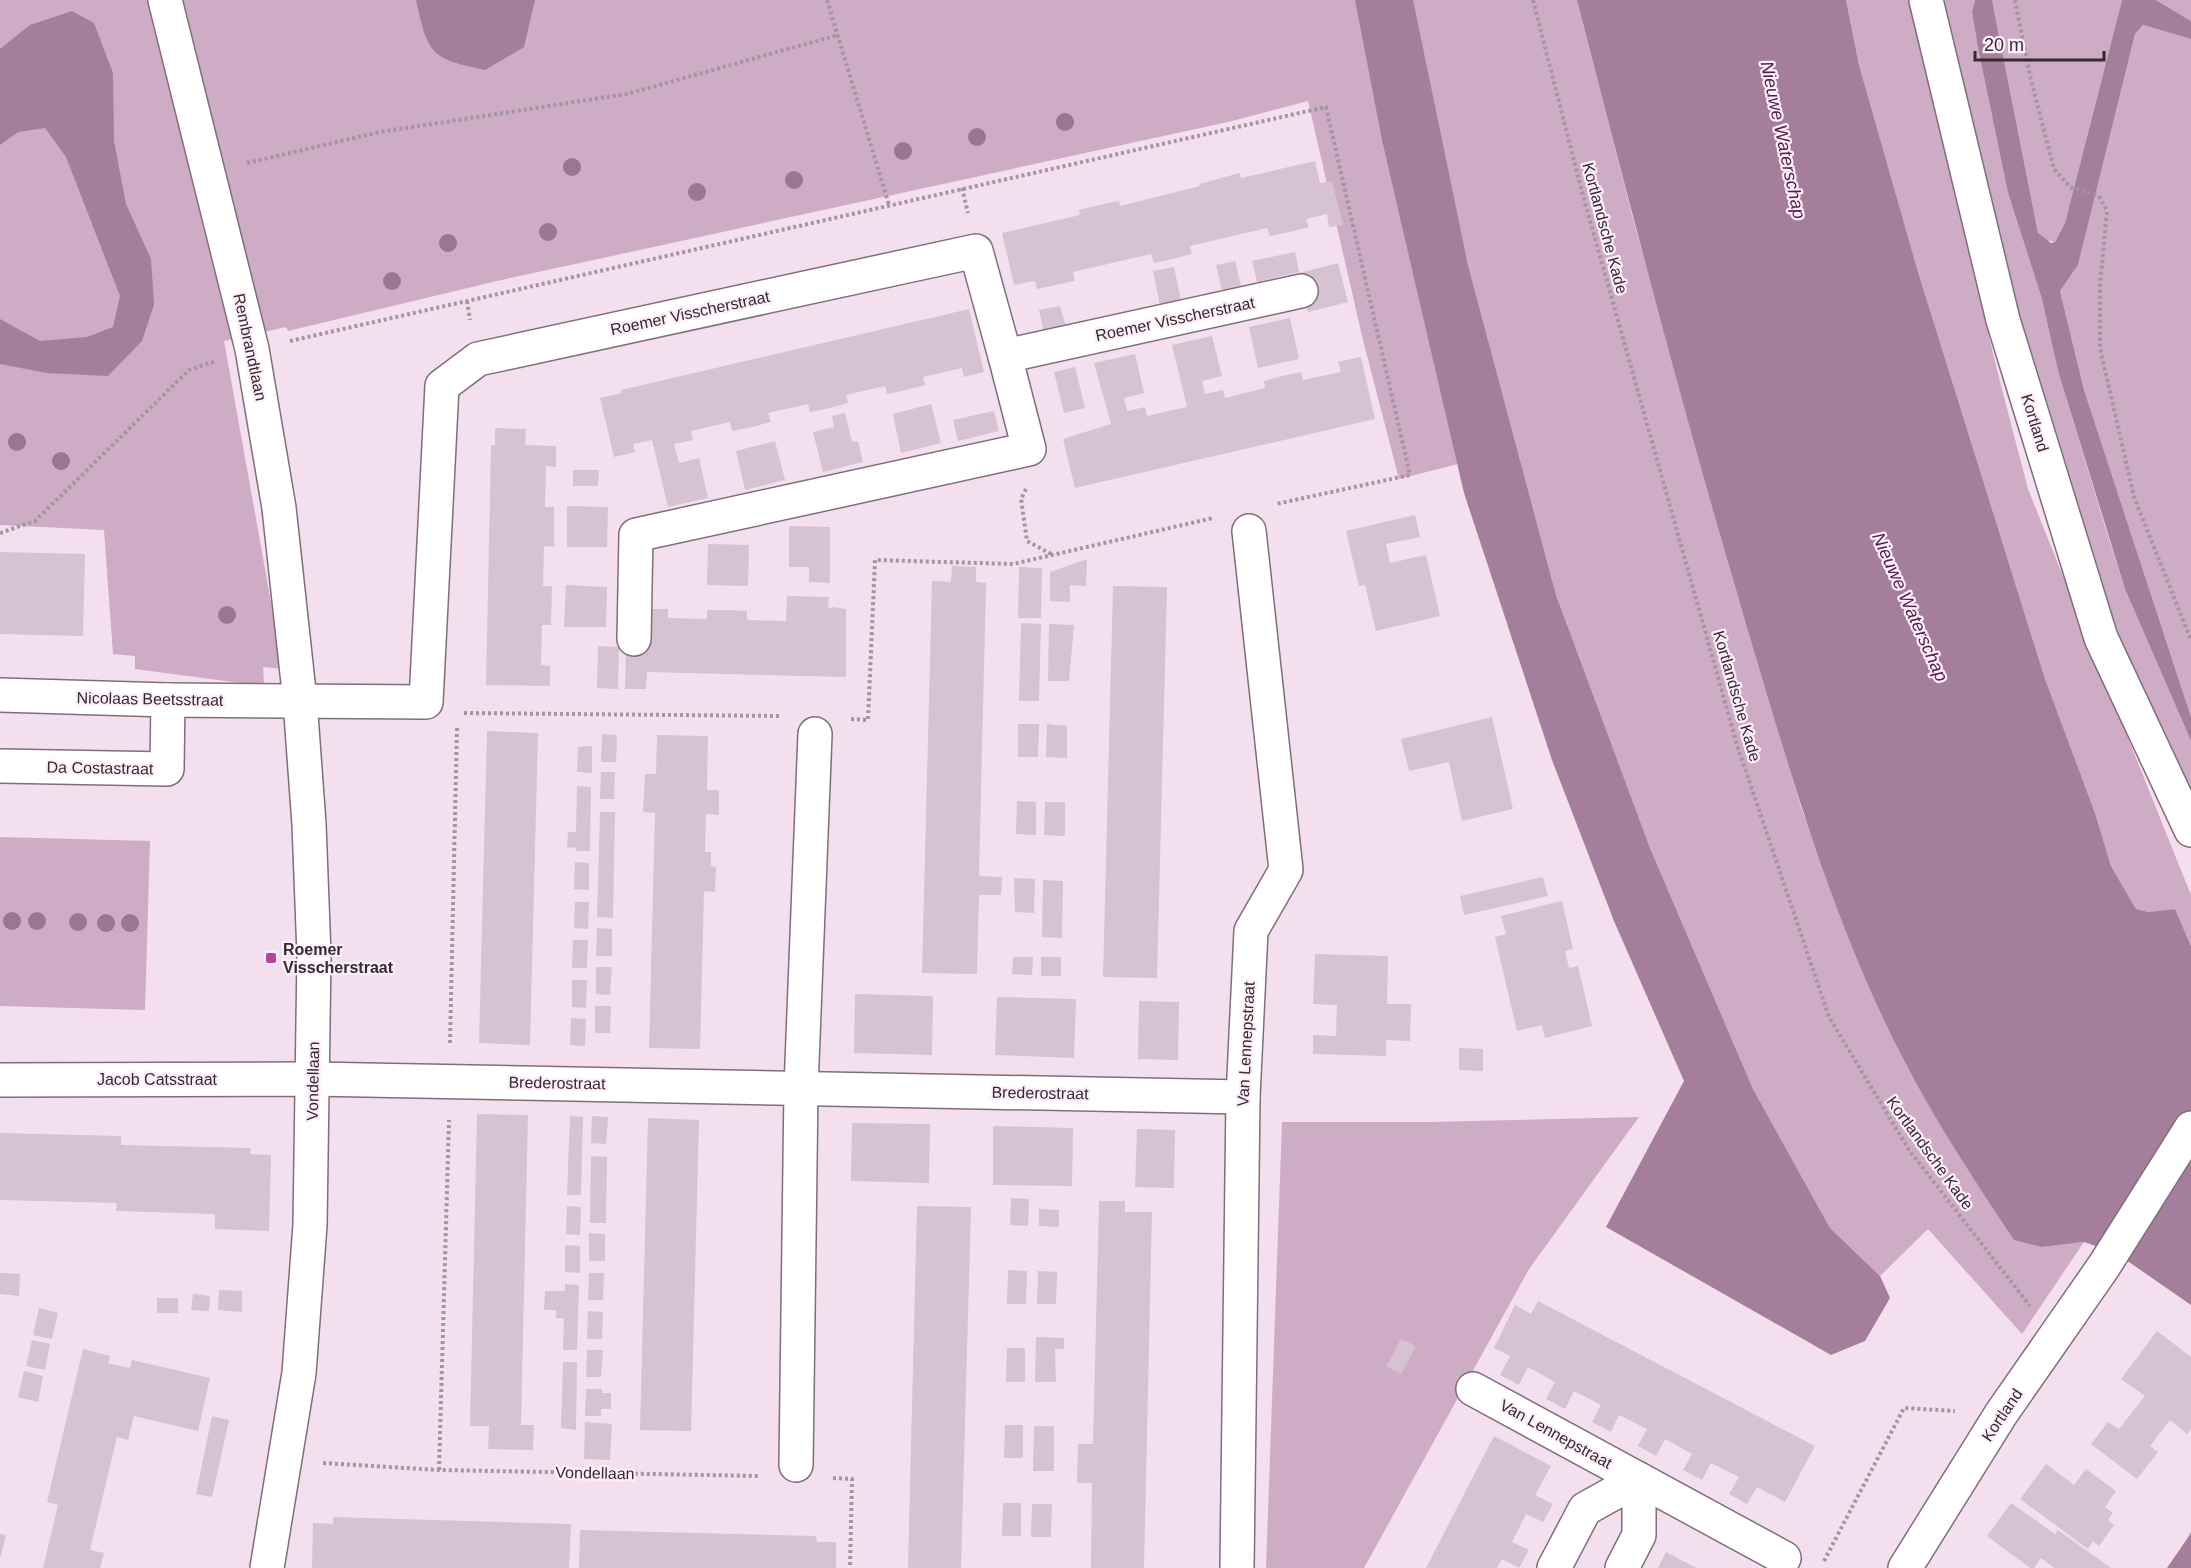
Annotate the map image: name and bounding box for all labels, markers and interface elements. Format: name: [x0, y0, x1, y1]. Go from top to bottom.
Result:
scale bar: [1975, 24, 2104, 62]
text: 20 m: [1984, 35, 2024, 55]
water label: Nieuwe Waterschap: [1757, 59, 1809, 221]
street label: Kortlandsche Kade: [1579, 161, 1631, 296]
street label: Roemer Visscherstraat: [609, 288, 772, 338]
street label: Rembrandtlaan: [230, 292, 270, 402]
street label: Roemer Visscherstraat: [1094, 294, 1257, 344]
street label: Kortland: [2018, 392, 2052, 454]
water label: Nieuwe Waterschap: [1868, 530, 1952, 684]
street label: Kortlandsche Kade: [1710, 629, 1764, 763]
street label: Nicolaas Beetsstraat: [76, 689, 224, 709]
street label: Da Costastraat: [47, 759, 154, 777]
place label: Roemer Visscherstraat: [283, 941, 394, 976]
marker: Roemer Visscherstraat: [264, 951, 278, 965]
street label: Van Lennepstraat: [1234, 981, 1258, 1107]
street label: Vondellaan: [304, 1041, 322, 1121]
street label: Jacob Catsstraat: [97, 1071, 218, 1088]
street label: Brederostraat: [508, 1074, 606, 1092]
street label: Brederostraat: [991, 1084, 1089, 1102]
street label: Kortlandsche Kade: [1883, 1093, 1977, 1213]
street label: Kortland: [1978, 1386, 2026, 1444]
street label: Van Lennepstraat: [1497, 1396, 1615, 1472]
street label: Vondellaan: [555, 1464, 635, 1482]

